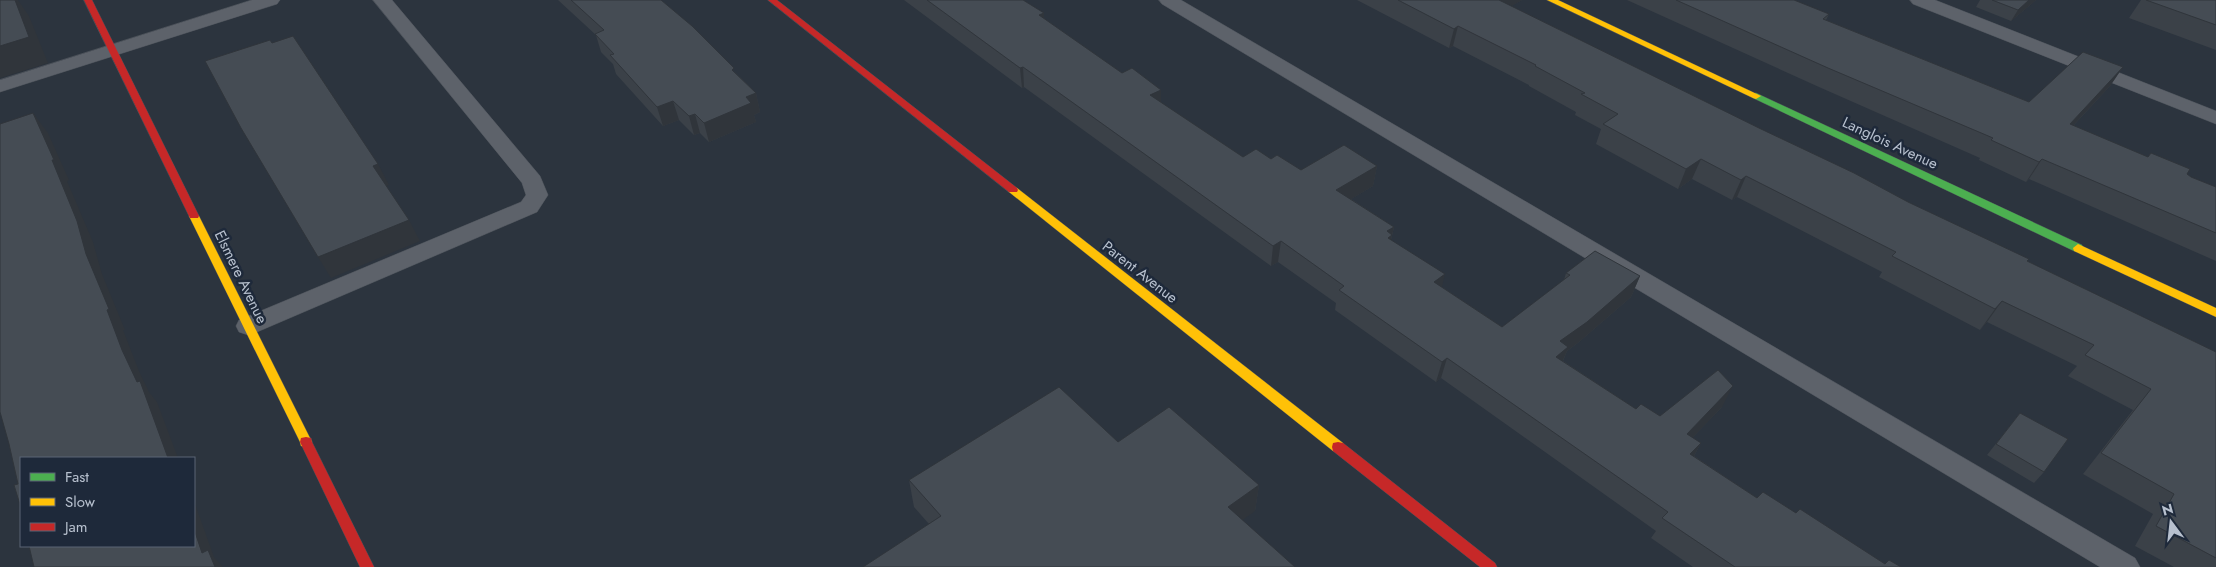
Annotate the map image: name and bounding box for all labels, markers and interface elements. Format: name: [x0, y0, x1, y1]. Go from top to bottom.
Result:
street label: Langlois Avenue: [1839, 111, 1942, 175]
street label: Elsmere Avenue: [209, 227, 273, 327]
street label: Parent Avenue: [1098, 236, 1183, 309]
legend: [20, 457, 195, 547]
text: Fast: [65, 466, 89, 488]
text: Slow: [65, 491, 96, 513]
north arrow: [2146, 497, 2196, 547]
text: N: [2160, 498, 2176, 521]
text: Jam: [63, 516, 88, 538]

